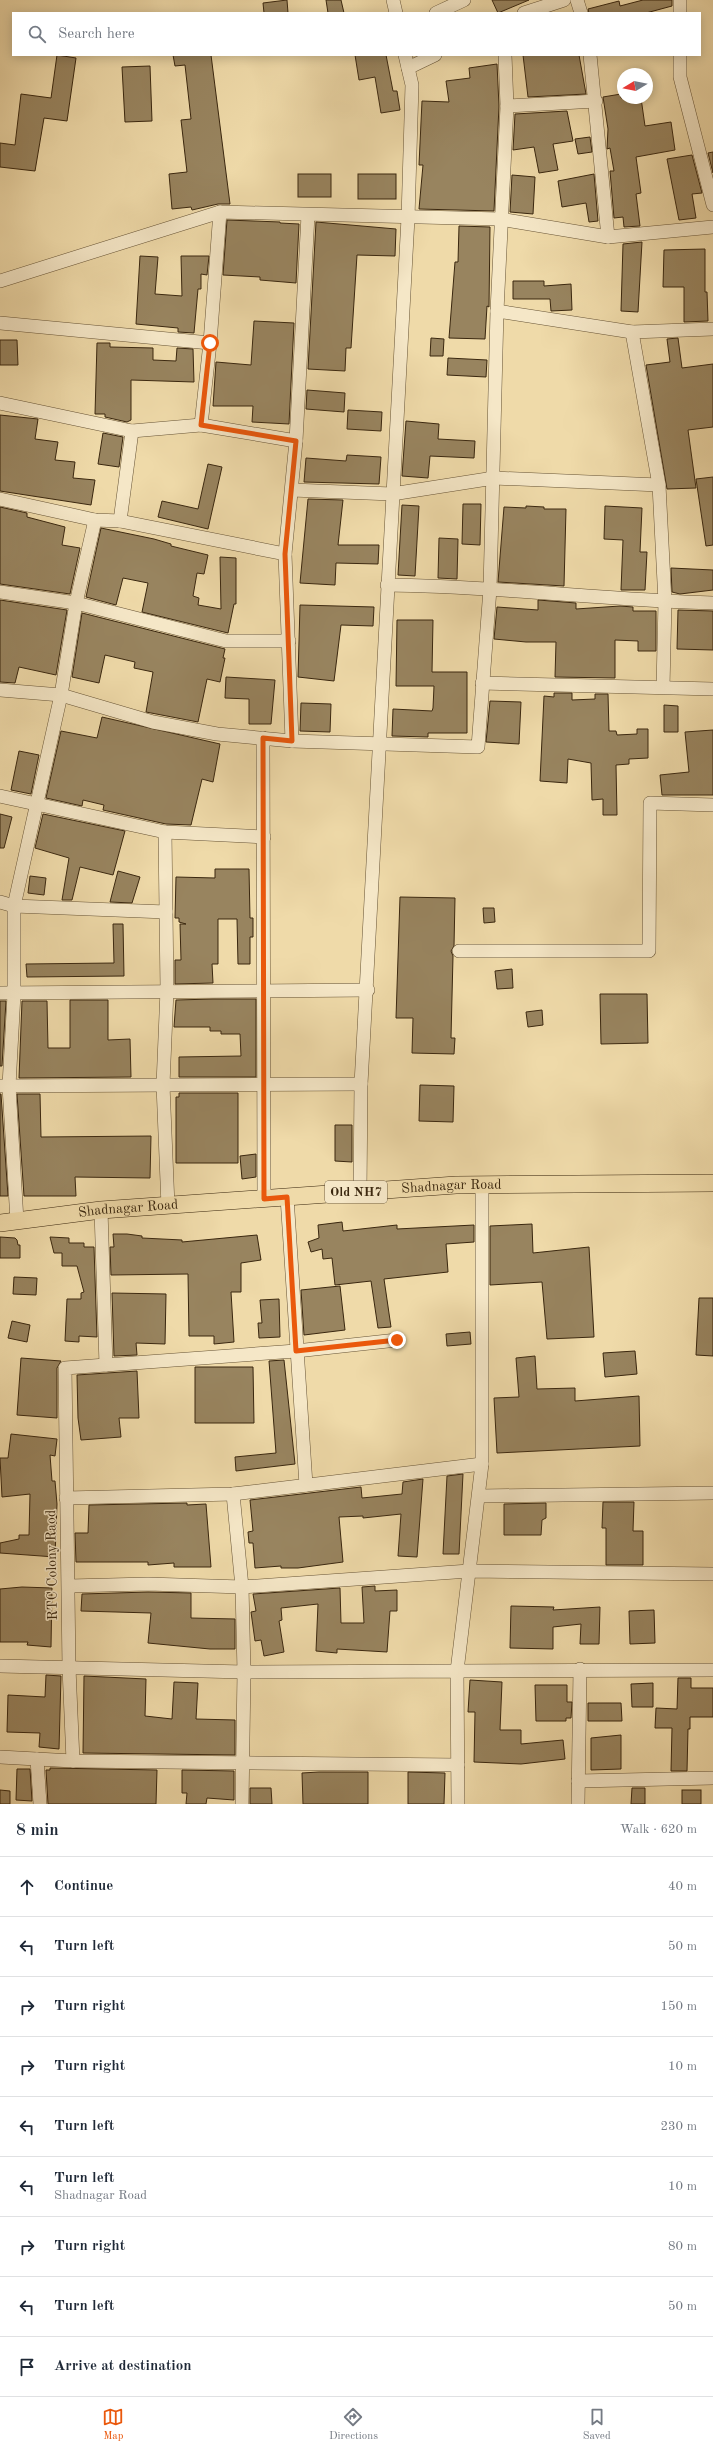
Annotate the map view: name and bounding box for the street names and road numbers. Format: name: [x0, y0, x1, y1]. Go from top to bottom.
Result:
street label: Shadnagar Road: [401, 1178, 502, 1196]
road number: Old NH7: [325, 1181, 387, 1203]
street label: Shadnagar Road: [77, 1198, 179, 1220]
street label: RTC Colony Raod: [44, 1510, 60, 1620]

